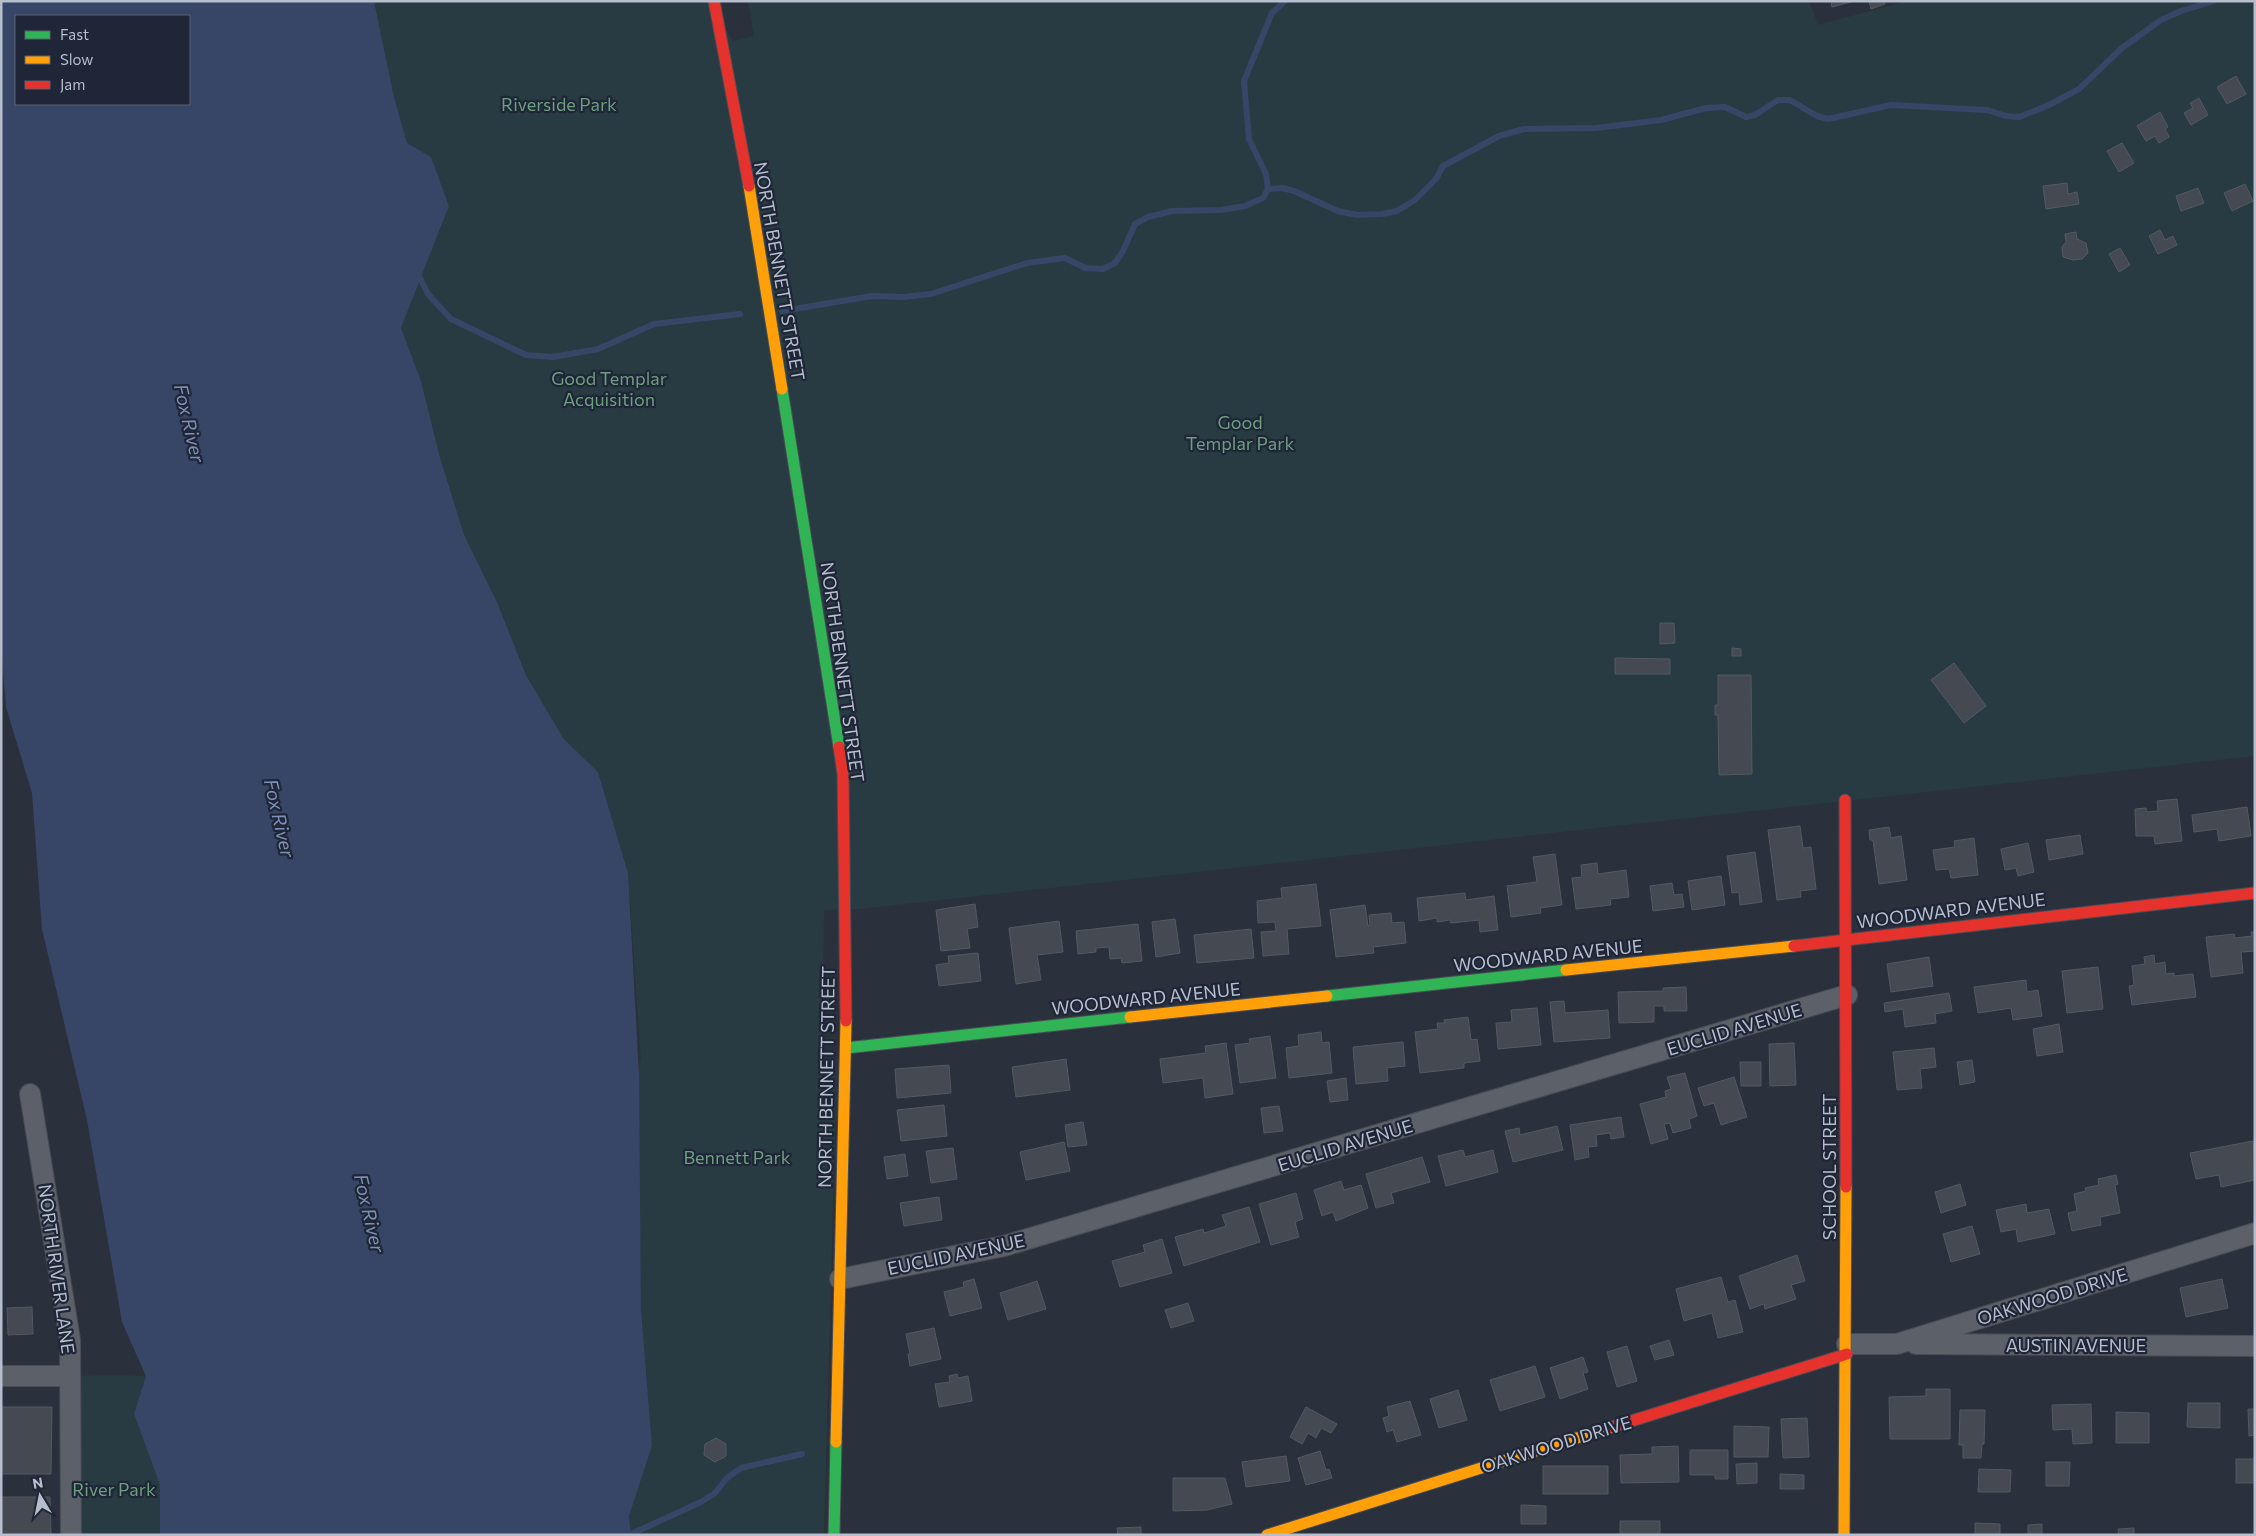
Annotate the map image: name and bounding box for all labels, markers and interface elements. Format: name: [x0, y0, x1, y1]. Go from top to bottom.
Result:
legend: [15, 15, 190, 105]
text: Fast: [60, 25, 89, 43]
text: Slow: [60, 50, 93, 68]
text: Jam: [60, 75, 85, 93]
park label: Riverside Park: [501, 93, 617, 115]
street label: NORTH BENNETT STREET: [750, 160, 810, 382]
park label: Good Templar Acquisition: [551, 367, 667, 410]
water label: Fox River: [170, 381, 211, 466]
park label: Good Templar Park: [1186, 411, 1294, 454]
street label: NORTH BENNETT STREET: [817, 561, 869, 783]
water label: Fox River: [260, 776, 301, 861]
street label: WOODWARD AVENUE: [1855, 888, 2047, 932]
street label: WOODWARD AVENUE: [1452, 934, 1644, 976]
street label: NORTH BENNETT STREET: [813, 966, 839, 1188]
street label: WOODWARD AVENUE: [1050, 977, 1242, 1019]
street label: EUCLID AVENUE: [1664, 998, 1804, 1060]
street label: SCHOOL STREET: [1818, 1094, 1840, 1240]
street label: EUCLID AVENUE: [1275, 1114, 1415, 1176]
park label: Bennett Park: [684, 1146, 791, 1168]
water label: Fox River: [350, 1171, 391, 1256]
street label: NORTH RIVER LANE: [34, 1183, 80, 1355]
street label: EUCLID AVENUE: [885, 1229, 1027, 1279]
street label: OAKWOOD DRIVE: [1974, 1263, 2130, 1329]
street label: AUSTIN AVENUE: [2006, 1334, 2146, 1356]
street label: OAKWOOD DRIVE: [1478, 1411, 1634, 1477]
north arrow: [15, 1471, 65, 1521]
text: N: [31, 1473, 44, 1492]
park label: River Park: [72, 1478, 156, 1500]

